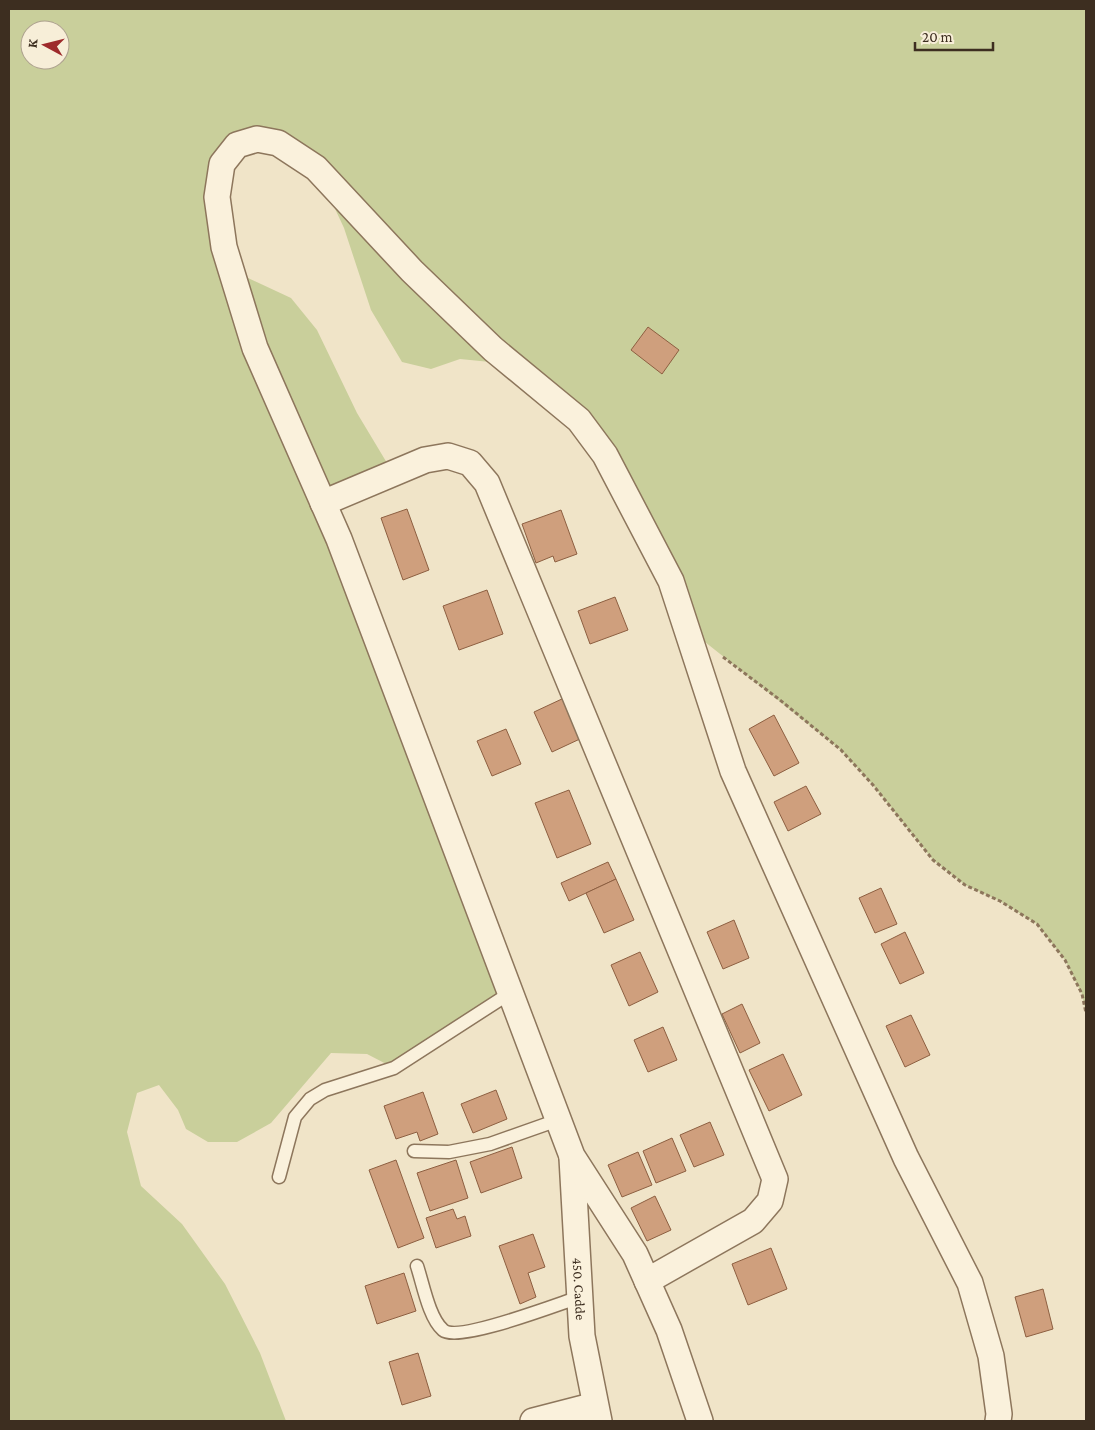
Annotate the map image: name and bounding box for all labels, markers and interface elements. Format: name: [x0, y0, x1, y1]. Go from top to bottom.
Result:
north arrow: [20, 20, 70, 70]
scale bar: [915, 20, 992, 52]
text: 20 m: [922, 29, 953, 45]
text: K: [24, 37, 41, 49]
street label: 450. Cadde: [570, 1257, 589, 1321]

